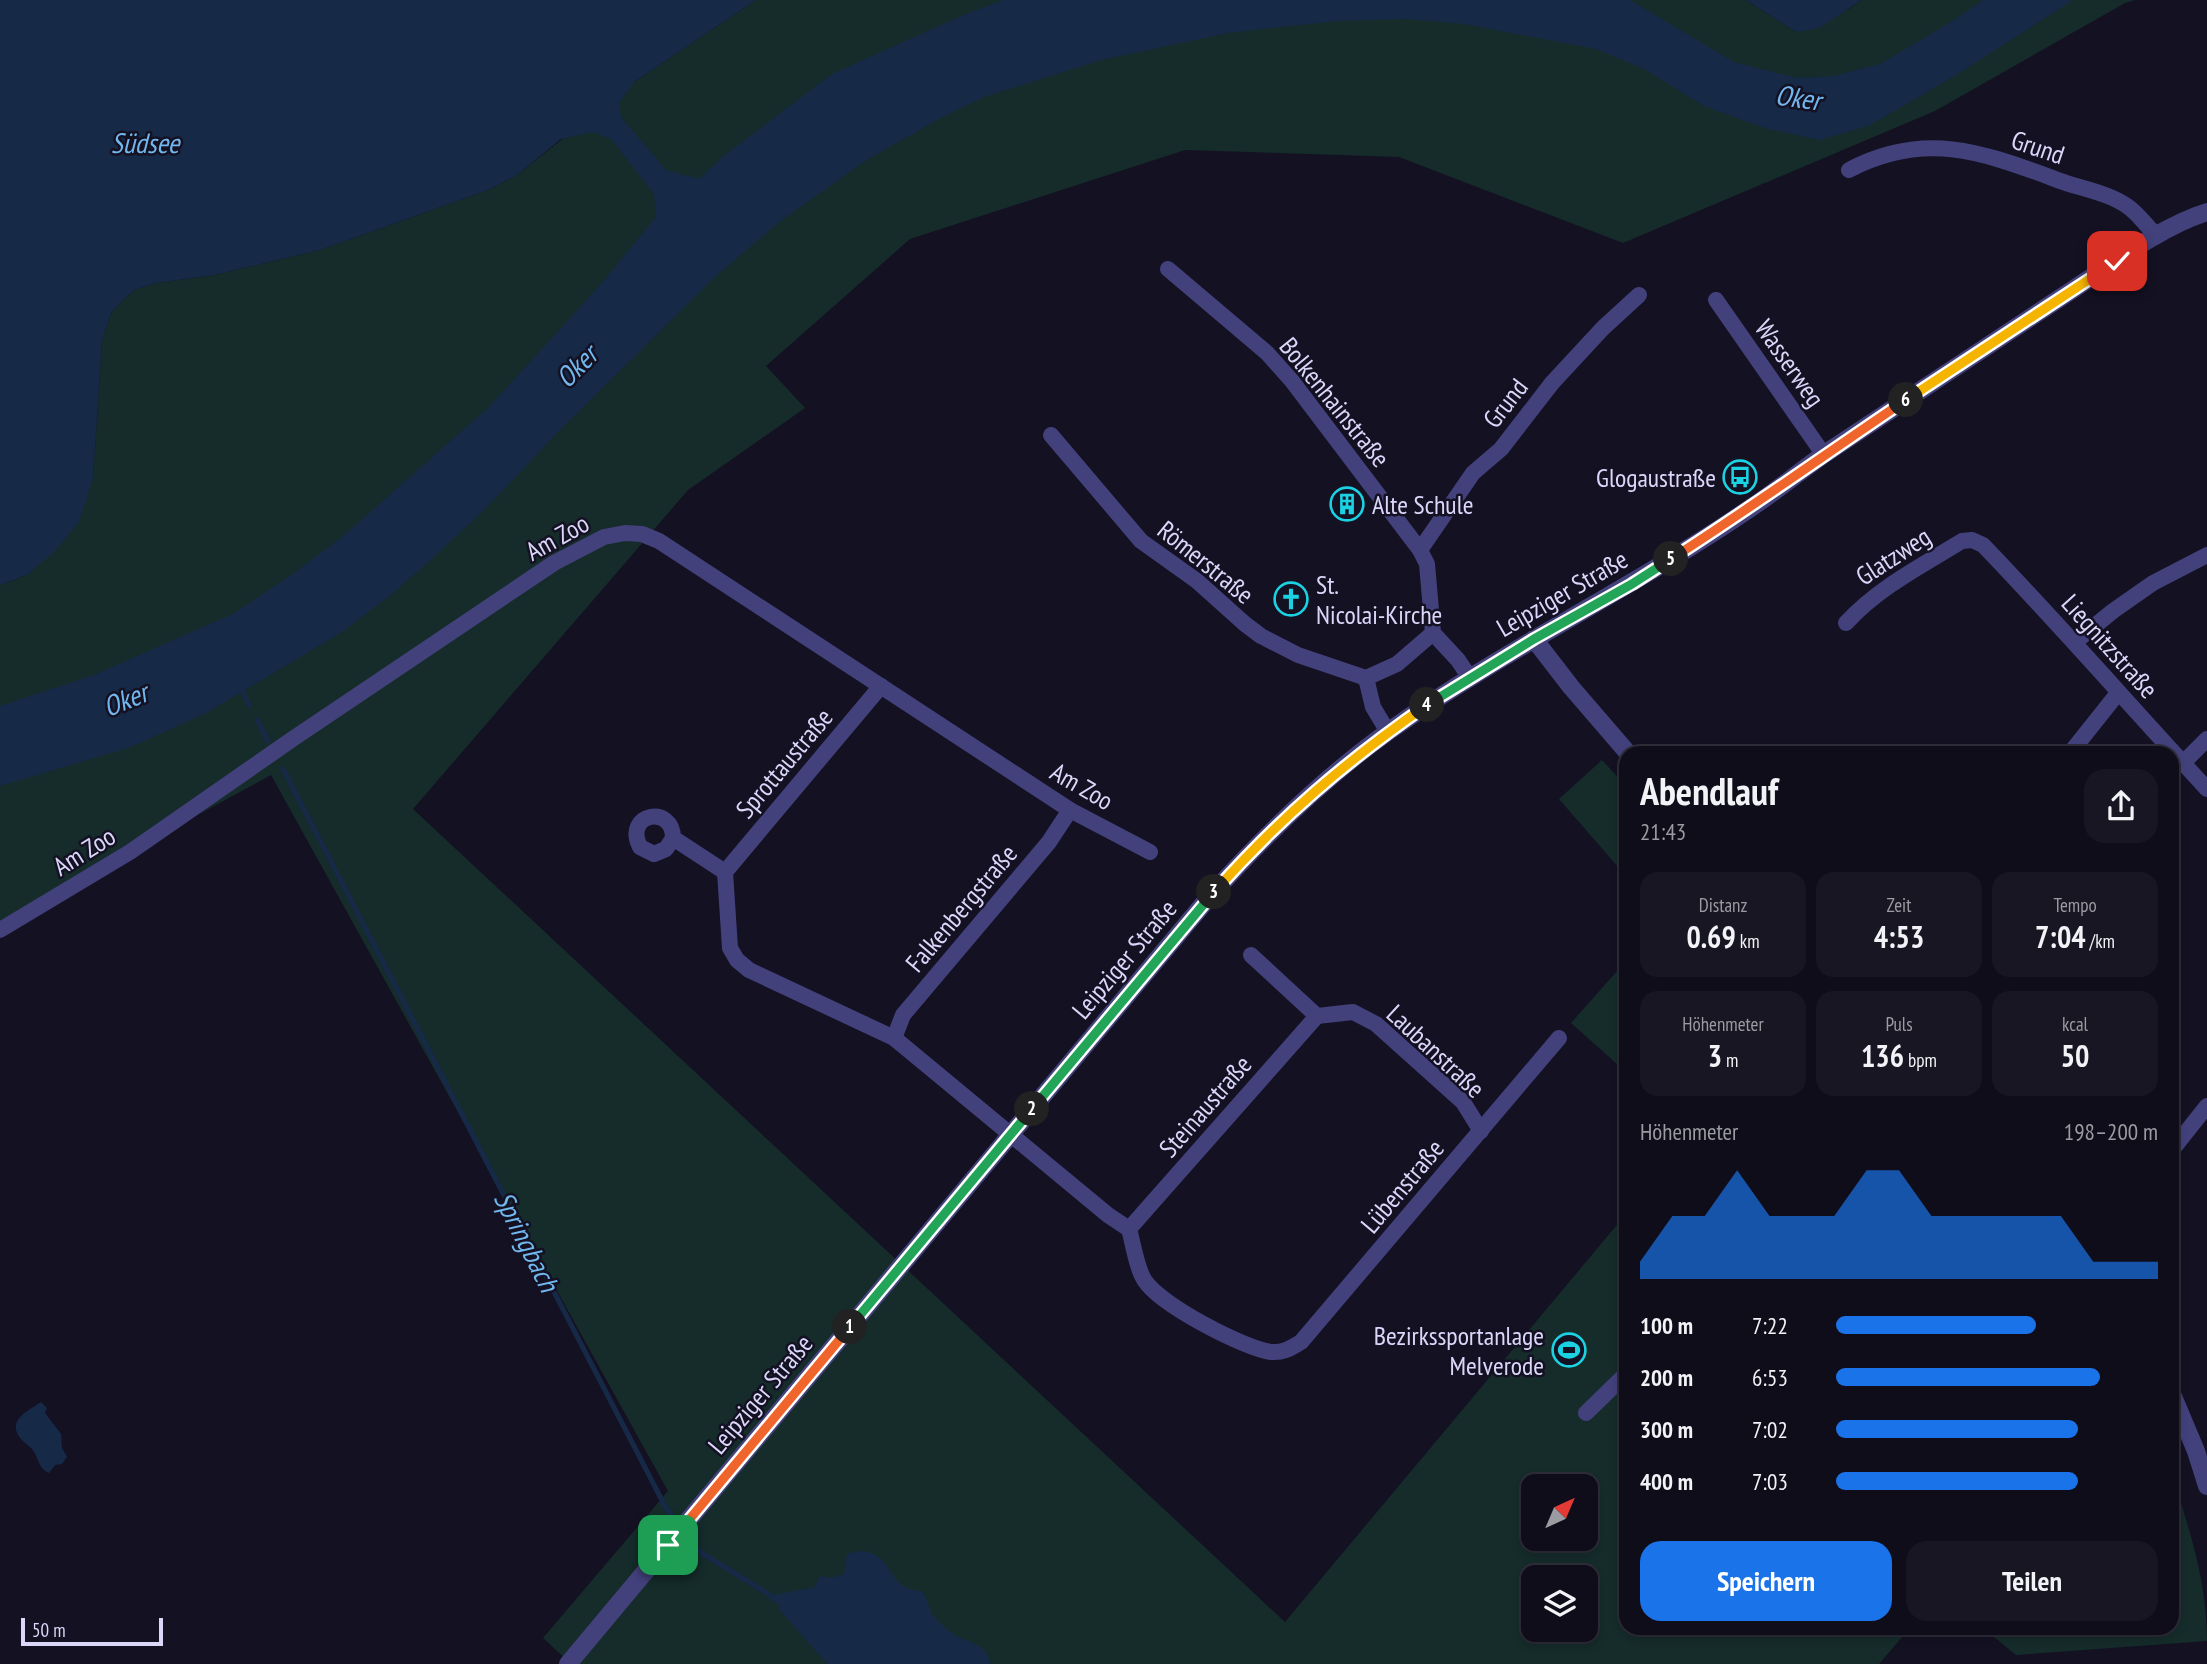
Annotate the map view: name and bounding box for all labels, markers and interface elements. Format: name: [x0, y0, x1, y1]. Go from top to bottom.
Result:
water label: Oker: [1773, 76, 1827, 119]
street label: Grund: [2007, 123, 2069, 171]
water label: Südsee: [111, 124, 182, 161]
pin: [2087, 231, 2147, 291]
icon: check: [2098, 242, 2136, 280]
street label: Wasserweg: [1748, 313, 1832, 413]
street label: Bolkenhainstraße: [1273, 330, 1397, 474]
water label: Oker: [547, 334, 608, 395]
street label: Grund: [1475, 372, 1535, 434]
pin: 6: [1888, 382, 1924, 418]
text: 6: [1901, 387, 1910, 411]
bus stop icon: Glogaustraße: [1721, 458, 1759, 496]
place label: Glogaustraße: [1596, 461, 1716, 494]
building icon: Alte Schule: [1328, 485, 1366, 523]
place label: Alte Schule: [1372, 488, 1473, 521]
street label: Am Zoo: [520, 506, 594, 568]
street label: Römerstraße: [1151, 513, 1261, 611]
street label: Glatzweg: [1849, 520, 1937, 592]
street label: Leipziger Straße: [1491, 542, 1633, 644]
pin: 5: [1654, 542, 1688, 576]
text: 5: [1666, 546, 1675, 570]
place label: St. Nicolai-Kirche: [1316, 568, 1442, 631]
church icon: St. Nicolai-Kirche: [1272, 580, 1310, 618]
street label: Liegnitzstraße: [2055, 587, 2165, 705]
water label: Oker: [97, 672, 157, 725]
pin: 4: [1410, 688, 1444, 722]
text: 4: [1422, 692, 1431, 716]
street label: Sprottaustraße: [728, 701, 840, 825]
street label: Am Zoo: [1045, 755, 1119, 817]
text: Abendlauf: [1640, 766, 1778, 815]
button: share: [2084, 769, 2158, 843]
text: 21:43: [1640, 817, 1686, 846]
street label: Am Zoo: [47, 819, 121, 883]
street label: Falkenbergstraße: [898, 837, 1024, 979]
pin: 3: [1196, 874, 1232, 910]
text: 3: [1209, 879, 1218, 903]
street label: Leipziger Straße: [1064, 893, 1184, 1025]
text: Distanz: [1699, 893, 1747, 917]
text: Zeit: [1887, 893, 1911, 917]
text: Tempo: [2053, 893, 2097, 917]
text: 0.69: [1686, 917, 1736, 956]
text: 4:53: [1874, 917, 1924, 956]
text: 7:04: [2035, 917, 2086, 956]
text: km: [1736, 929, 1760, 953]
text: /km: [2086, 929, 2115, 953]
street label: Laubanstraße: [1380, 997, 1492, 1105]
text: Höhenmeter: [1682, 1012, 1764, 1036]
text: Puls: [1885, 1012, 1913, 1036]
text: kcal: [2062, 1012, 2088, 1036]
text: 3: [1708, 1036, 1722, 1075]
text: 136: [1861, 1036, 1904, 1075]
text: 50: [2061, 1036, 2089, 1075]
street label: Steinaustraße: [1152, 1048, 1258, 1164]
text: m: [1722, 1048, 1738, 1072]
text: bpm: [1904, 1048, 1937, 1072]
pin: 2: [1014, 1092, 1050, 1126]
text: 2: [1027, 1096, 1036, 1120]
text: Höhenmeter: [1640, 1117, 1738, 1146]
text: 198–200 m: [2064, 1117, 2158, 1146]
street label: Lübenstraße: [1353, 1132, 1451, 1240]
water label: Springbach: [486, 1185, 569, 1299]
pin: 1: [832, 1310, 868, 1344]
text: 100 m: [1640, 1311, 1693, 1340]
text: 7:22: [1752, 1311, 1788, 1340]
text: 1: [845, 1314, 854, 1338]
place label: Bezirkssportanlage Melverode: [1374, 1319, 1544, 1382]
street label: Leipziger Straße: [700, 1328, 820, 1460]
sports icon: Bezirkssportanlage Melverode: [1550, 1331, 1588, 1369]
text: 200 m: [1640, 1363, 1693, 1392]
text: 6:53: [1752, 1363, 1788, 1392]
text: 300 m: [1640, 1415, 1693, 1444]
text: 7:02: [1752, 1415, 1788, 1444]
text: 400 m: [1640, 1467, 1693, 1496]
text: 7:03: [1752, 1467, 1788, 1496]
north arrow: [1521, 1474, 1598, 1550]
map controls: [1521, 1474, 1598, 1642]
pin: [638, 1515, 698, 1575]
icon: arrive: [649, 1526, 687, 1564]
button: Speichern: [1640, 1541, 1892, 1621]
button: Teilen: [1906, 1541, 2158, 1621]
button: layers: [1521, 1565, 1598, 1642]
scale bar: [21, 1615, 163, 1647]
text: 50 m: [32, 1618, 66, 1642]

